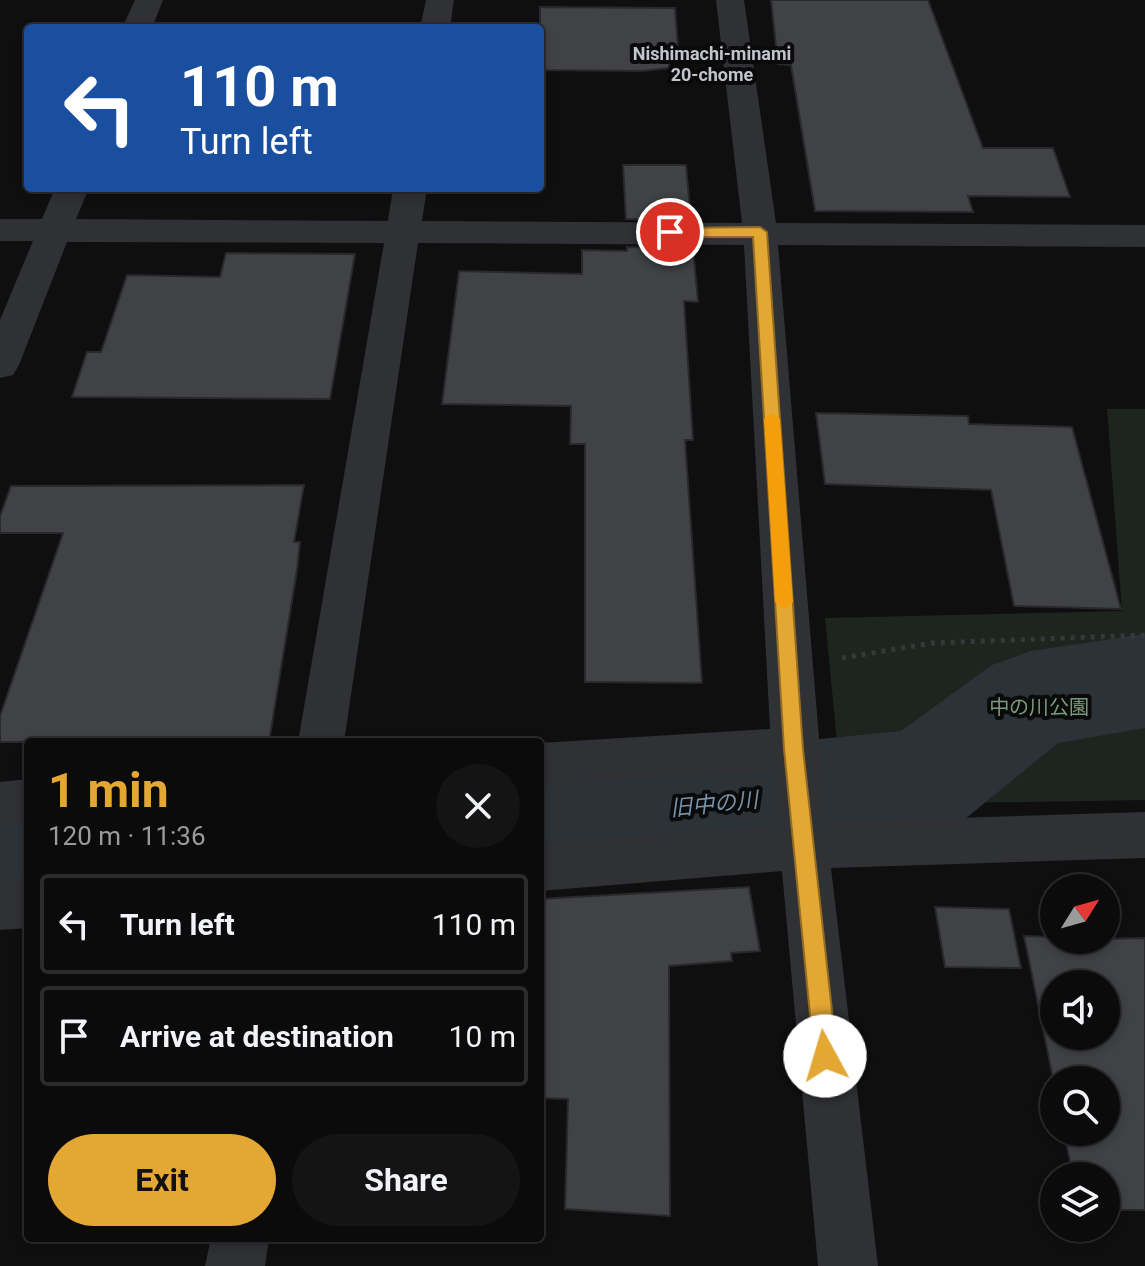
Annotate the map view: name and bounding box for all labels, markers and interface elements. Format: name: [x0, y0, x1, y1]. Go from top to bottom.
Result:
district label: Nishimachi-minami 20-chome: [633, 43, 791, 85]
text: 110 m: [180, 54, 339, 120]
icon: left: [48, 56, 152, 160]
text: Turn left: [180, 121, 313, 163]
pin: [636, 198, 704, 266]
icon: arrive: [648, 210, 692, 254]
park label: 中の川公園: [989, 695, 1089, 719]
text: 1 min: [48, 762, 169, 819]
button: close: [436, 764, 520, 848]
water label: 旧中の川: [669, 787, 761, 821]
text: 120 m · 11:36: [48, 821, 206, 851]
north arrow: [1040, 874, 1120, 954]
map controls: [1040, 874, 1120, 1242]
icon: left: [52, 902, 96, 946]
text: Turn left: [120, 907, 235, 942]
text: 110 m: [432, 907, 516, 942]
button: sound: [1040, 970, 1120, 1050]
icon: arrive: [52, 1014, 96, 1058]
position arrow: [783, 1014, 867, 1098]
text: Arrive at destination: [120, 1019, 394, 1054]
text: 10 m: [449, 1019, 516, 1054]
button: search: [1040, 1066, 1120, 1146]
button: Exit: [48, 1134, 276, 1226]
button: Share: [292, 1134, 520, 1226]
button: layers: [1040, 1162, 1120, 1242]

